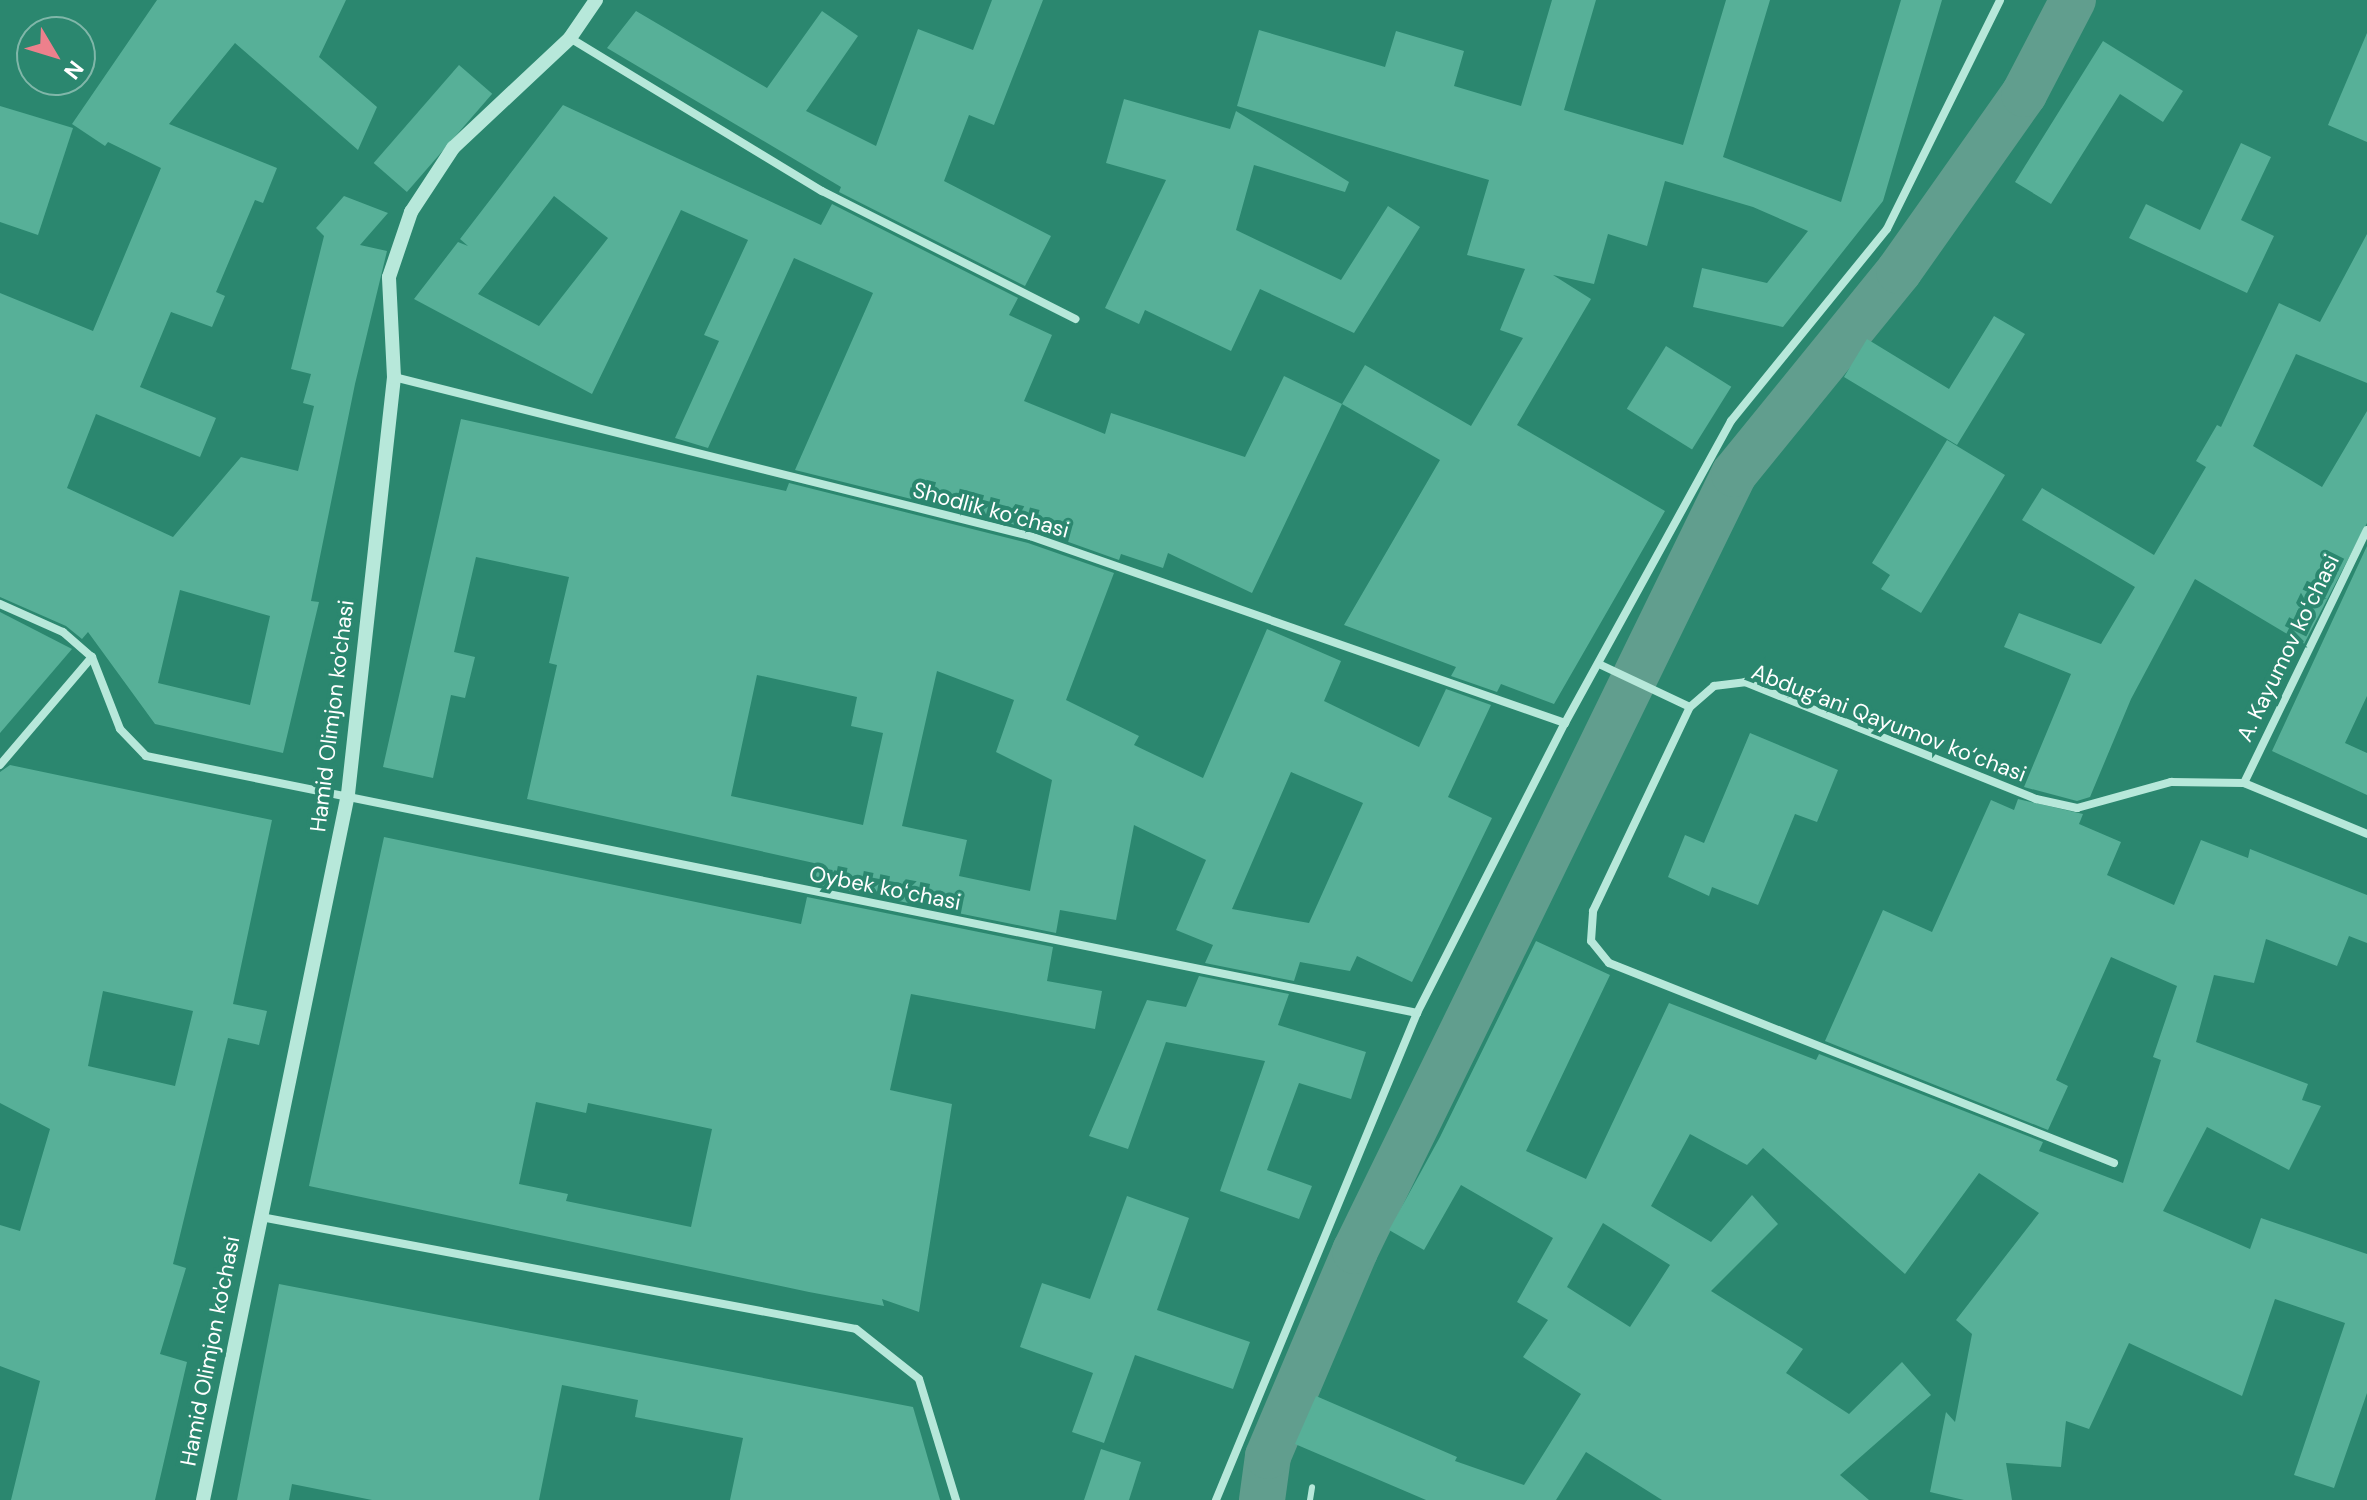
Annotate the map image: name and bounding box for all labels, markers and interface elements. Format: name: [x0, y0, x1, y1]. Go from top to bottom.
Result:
north arrow: [16, 16, 96, 96]
text: N: [57, 55, 90, 85]
street label: Shodlik ko‘chasi: [910, 476, 1072, 544]
street label: A. Kayumov koʻchasi: [2231, 550, 2345, 746]
street label: Hamid Olimjon ko'chasi: [305, 598, 359, 834]
street label: Abdug‘ani Qayumov ko‘chasi: [1748, 658, 2030, 788]
street label: Oybek koʻchasi: [807, 860, 963, 916]
street label: Hamid Olimjon ko'chasi: [175, 1234, 245, 1468]

